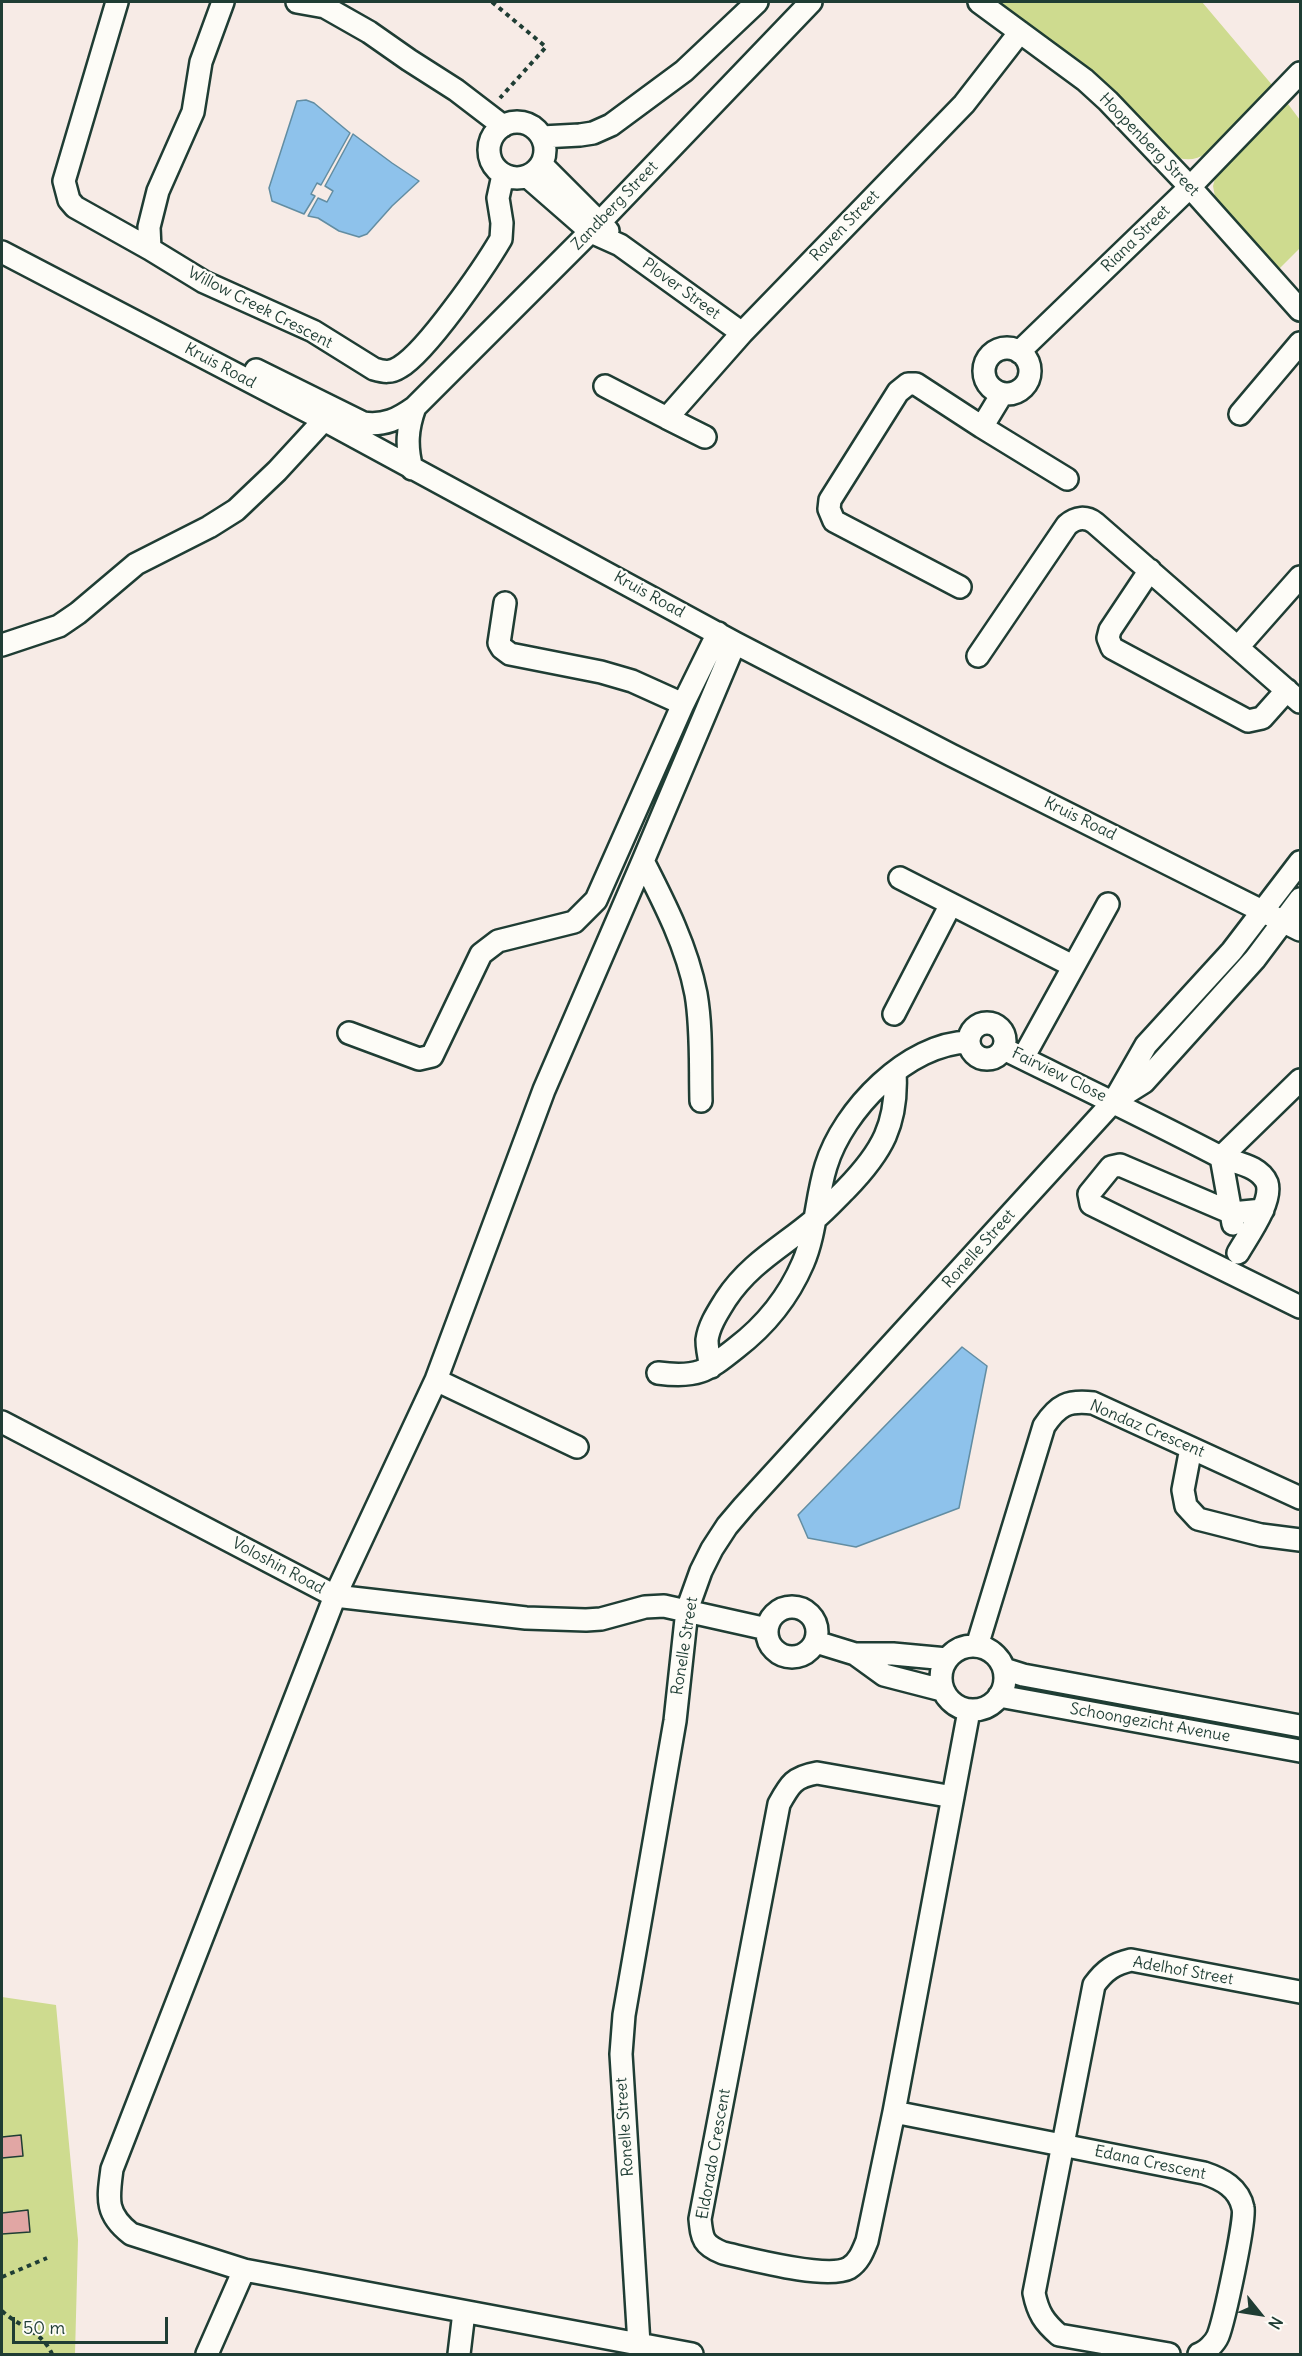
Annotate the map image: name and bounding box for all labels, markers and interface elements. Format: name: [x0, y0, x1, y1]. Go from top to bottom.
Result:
street label: Hoopenberg Street: [1095, 90, 1203, 200]
street label: Zandberg Street: [568, 158, 662, 254]
street label: Raven Street: [806, 186, 884, 266]
street label: Riana Street: [1098, 202, 1174, 276]
street label: Plover Street: [638, 254, 724, 324]
street label: Willow Creek Crescent: [184, 263, 336, 353]
street label: Kruis Road: [181, 339, 259, 393]
street label: Kruis Road: [610, 568, 688, 622]
street label: Kruis Road: [1041, 793, 1119, 845]
street label: Fairview Close: [1009, 1044, 1109, 1106]
street label: Ronelle Street: [939, 1206, 1019, 1292]
street label: Nondaz Crescent: [1087, 1396, 1207, 1462]
street label: Voloshin Road: [229, 1534, 327, 1598]
street label: Ronelle Street: [668, 1595, 702, 1697]
street label: Schoongezicht Avenue: [1068, 1699, 1232, 1747]
street label: Adelhof Street: [1131, 1953, 1235, 1989]
street label: Ronelle Street: [612, 2077, 638, 2177]
street label: Eldorado Crescent: [693, 2087, 735, 2221]
street label: Edana Crescent: [1093, 2142, 1207, 2184]
north arrow: [1230, 2284, 1290, 2344]
scale bar: [15, 2305, 171, 2343]
text: N: [1264, 2313, 1287, 2333]
text: 50 m: [23, 2316, 65, 2339]

